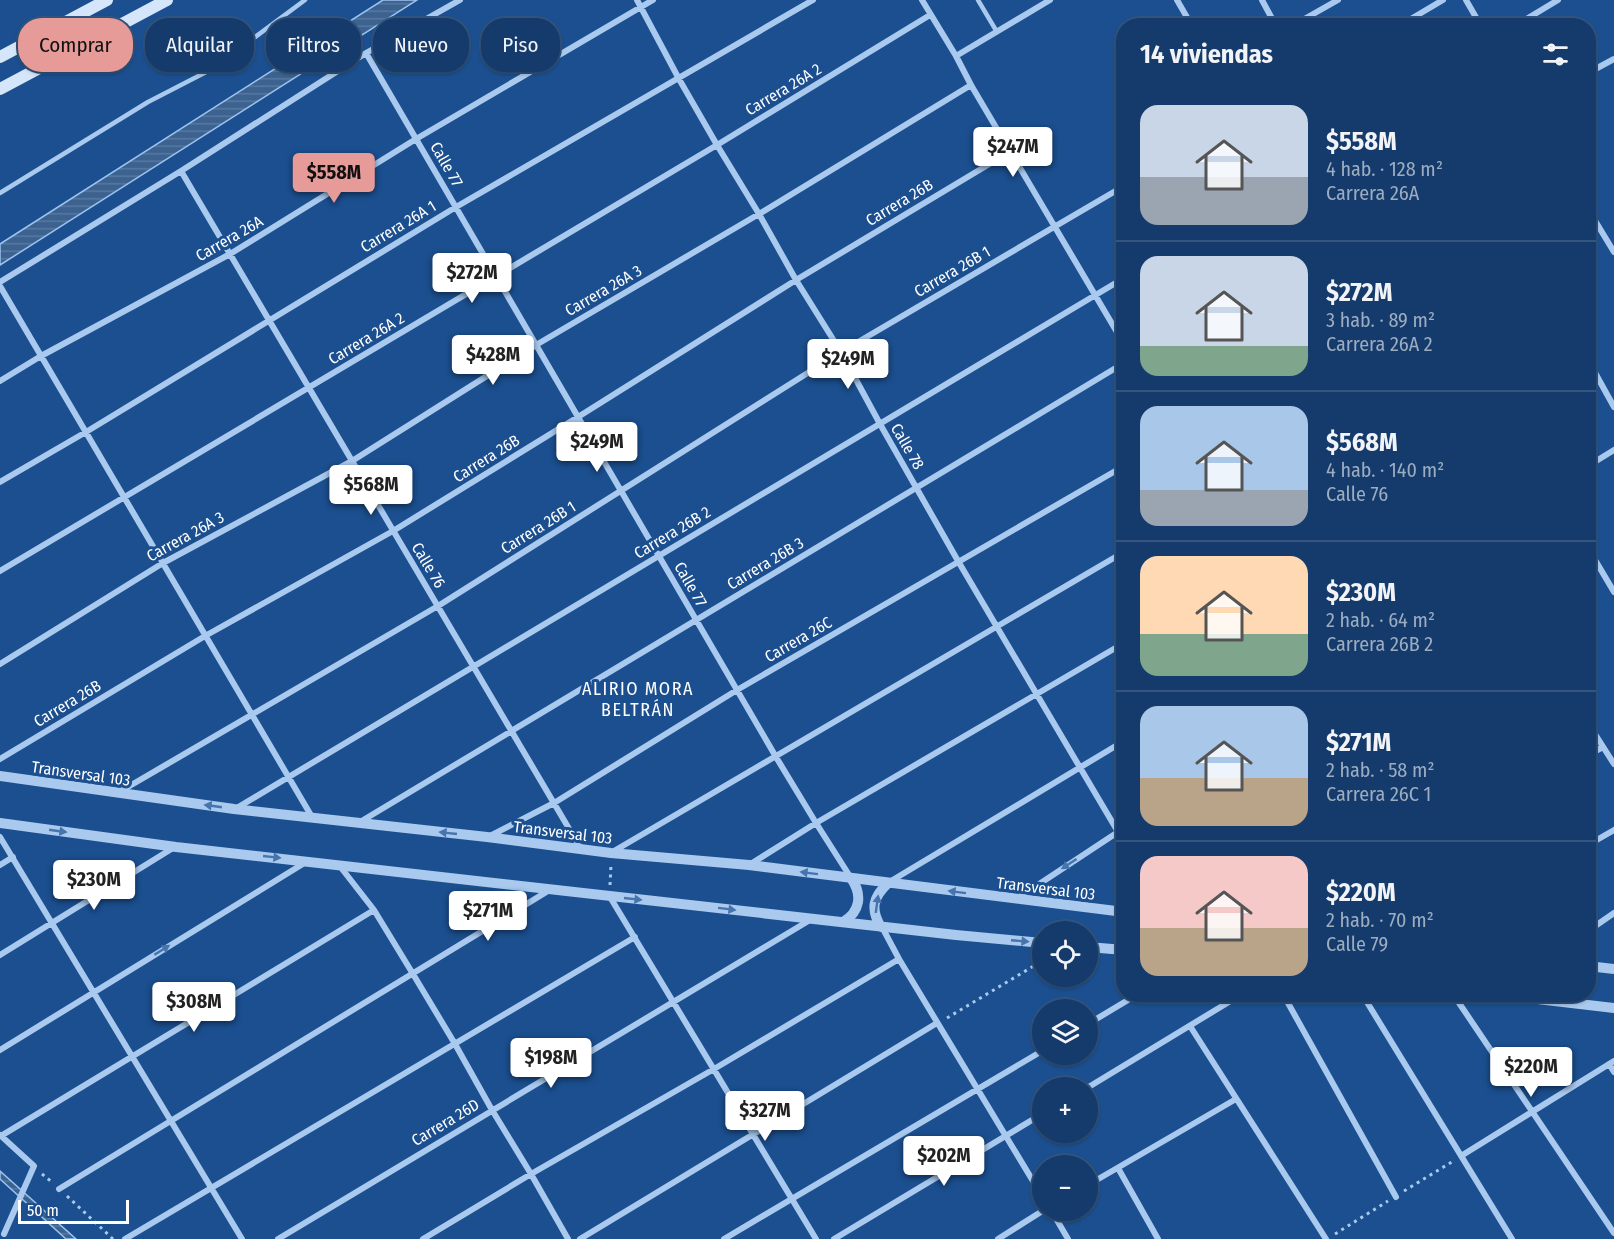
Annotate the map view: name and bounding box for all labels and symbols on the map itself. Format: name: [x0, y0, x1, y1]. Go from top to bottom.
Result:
street label: Carrera 26A 2: [742, 59, 825, 120]
pin: $247M: [971, 127, 1055, 178]
street label: Calle 77: [426, 138, 467, 191]
pin: $558M: [292, 153, 376, 204]
street label: Carrera 26B: [862, 175, 936, 230]
street label: Carrera 26A 1: [357, 197, 439, 256]
street label: Carrera 26A: [192, 211, 267, 265]
street label: Carrera 26B 1: [911, 242, 994, 301]
pin: $272M: [430, 253, 514, 304]
street label: Carrera 26A 3: [561, 261, 645, 320]
street label: Carrera 26A 2: [325, 308, 408, 369]
pin: $428M: [451, 335, 535, 386]
pin: $249M: [806, 339, 890, 390]
street label: Calle 78: [887, 420, 928, 473]
pin: $249M: [555, 422, 639, 473]
street label: Carrera 26B: [449, 430, 523, 486]
pin: $568M: [329, 465, 413, 516]
street label: Carrera 26B 1: [497, 497, 579, 558]
street label: Carrera 26B 2: [631, 502, 714, 563]
street label: Carrera 26A 3: [143, 507, 227, 565]
street label: Carrera 26B 3: [724, 533, 807, 594]
street label: Calle 76: [408, 539, 450, 592]
street label: Calle 77: [670, 558, 711, 611]
street label: Carrera 26C: [761, 613, 835, 666]
street label: Carrera 26B: [30, 676, 104, 731]
district label: ALIRIO MORA BELTRÁN: [582, 678, 694, 721]
street label: Transversal 103: [30, 757, 131, 790]
one-way arrow: [203, 801, 222, 811]
street label: Transversal 103: [513, 817, 613, 848]
one-way arrow: [49, 826, 68, 836]
one-way arrow: [438, 828, 457, 838]
one-way arrow: [263, 853, 282, 862]
one-way arrow: [1061, 858, 1077, 869]
pin: $230M: [52, 860, 136, 911]
one-way arrow: [799, 868, 818, 877]
street label: Transversal 103: [996, 873, 1096, 904]
one-way arrow: [947, 887, 966, 897]
pin: $271M: [446, 891, 530, 942]
one-way arrow: [624, 894, 643, 904]
one-way arrow: [872, 894, 881, 913]
one-way arrow: [717, 904, 736, 914]
one-way arrow: [1011, 936, 1030, 946]
one-way arrow: [154, 945, 170, 956]
pin: $308M: [152, 982, 236, 1033]
pin: $198M: [509, 1038, 593, 1089]
pin: $220M: [1489, 1047, 1573, 1098]
pin: $327M: [723, 1091, 807, 1142]
street label: Carrera 26D: [408, 1095, 482, 1150]
pin: $202M: [902, 1136, 986, 1187]
scale bar: [18, 1197, 129, 1224]

